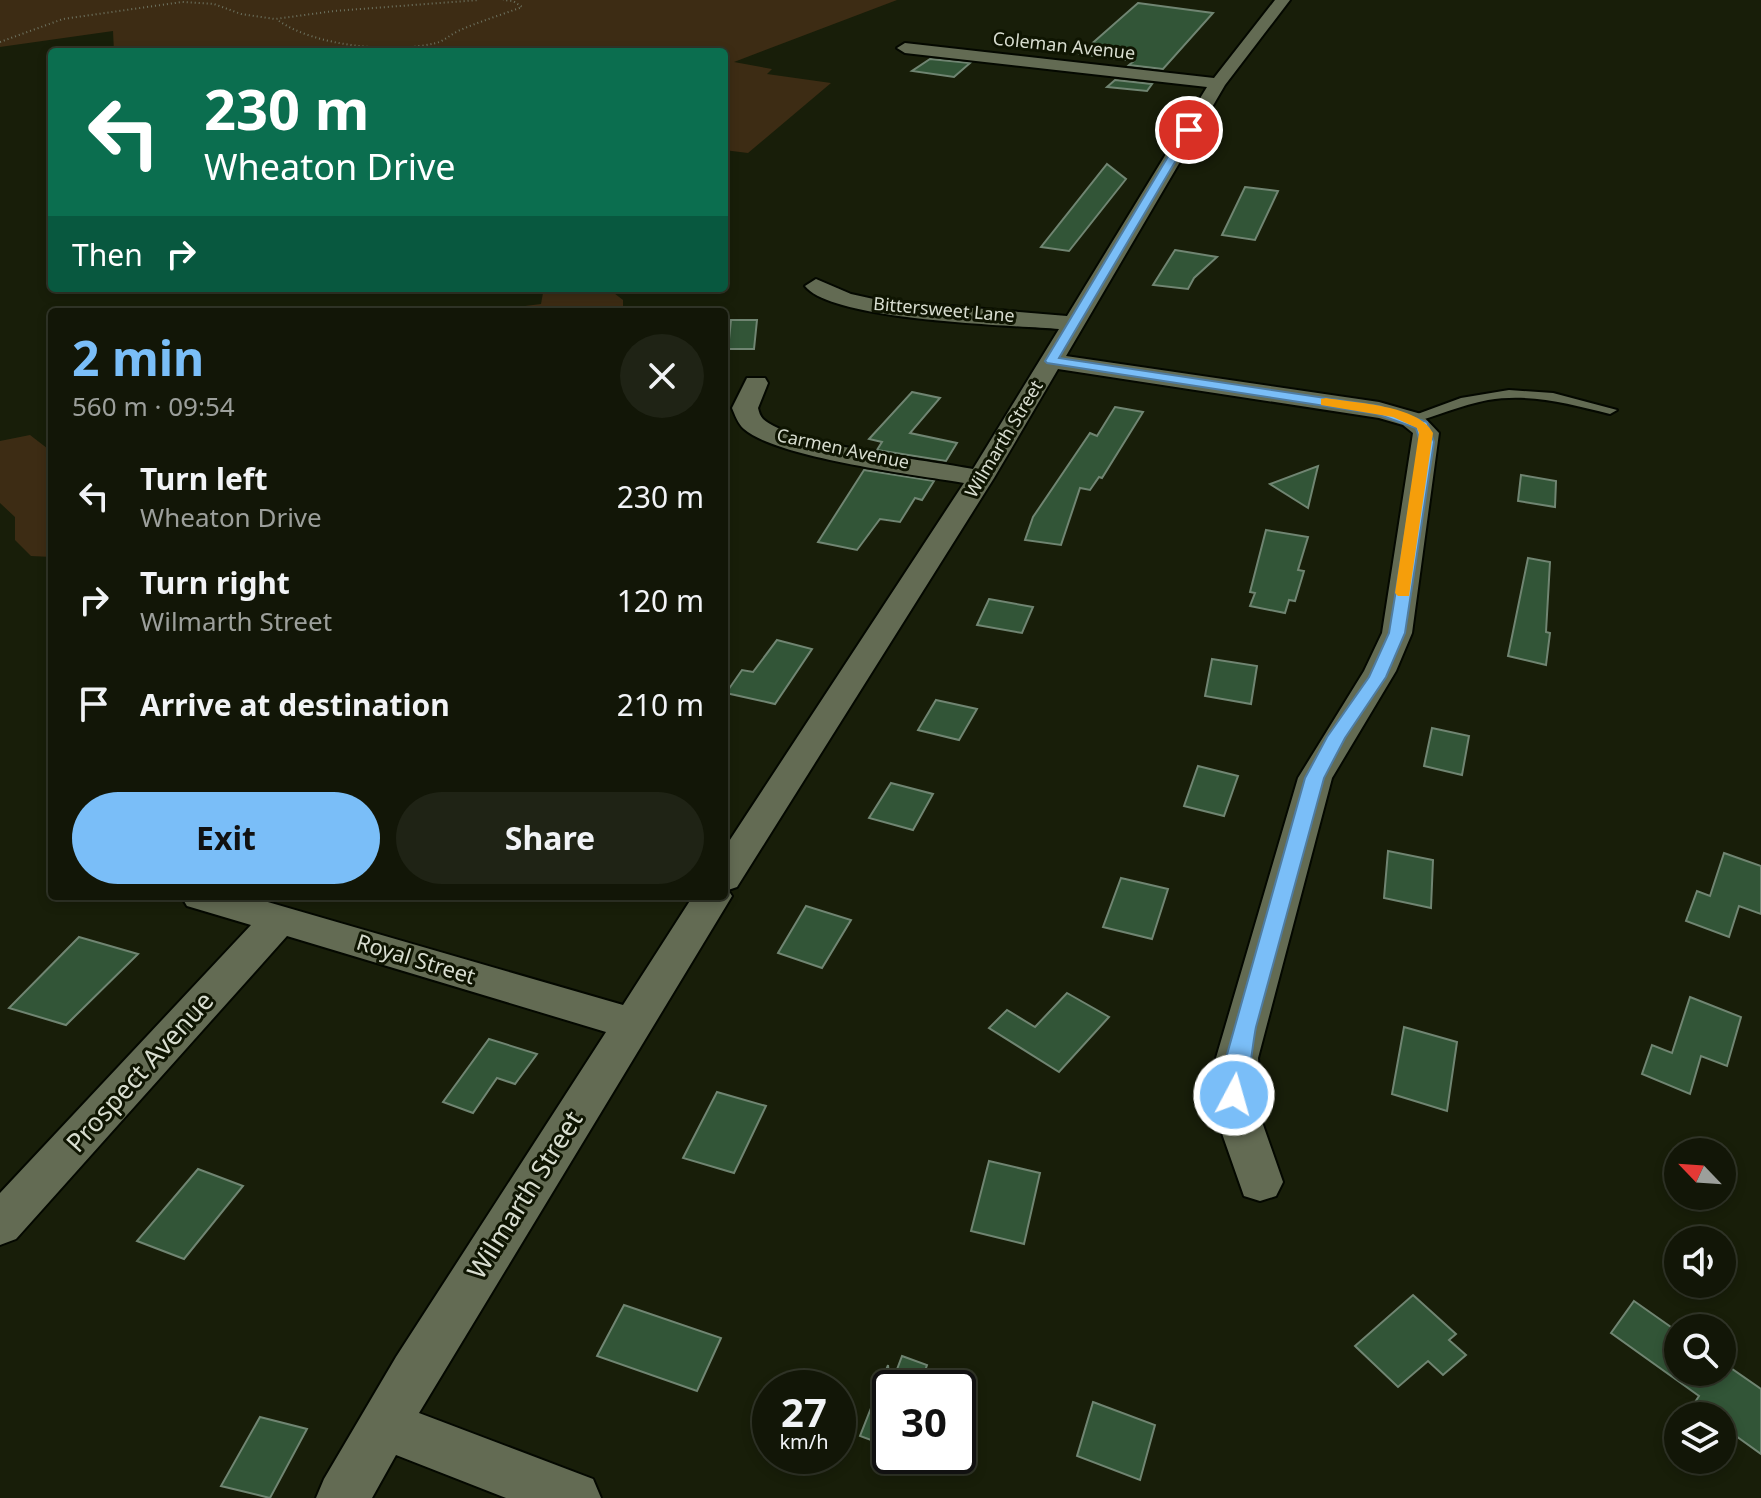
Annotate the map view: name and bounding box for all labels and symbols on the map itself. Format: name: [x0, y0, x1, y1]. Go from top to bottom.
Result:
street label: Coleman Avenue: [992, 26, 1136, 64]
pin: [1155, 96, 1223, 164]
street label: Bittersweet Lane: [872, 291, 1016, 327]
street label: Wilmarth Street: [959, 375, 1048, 502]
street label: Carmen Avenue: [775, 422, 912, 474]
street label: Royal Street: [353, 926, 480, 990]
street label: Prospect Avenue: [57, 983, 221, 1159]
position arrow: [1192, 1053, 1276, 1137]
street label: Wilmarth Street: [458, 1103, 590, 1285]
north arrow: [1664, 1138, 1736, 1210]
speed limit sign: 30: [872, 1370, 976, 1474]

